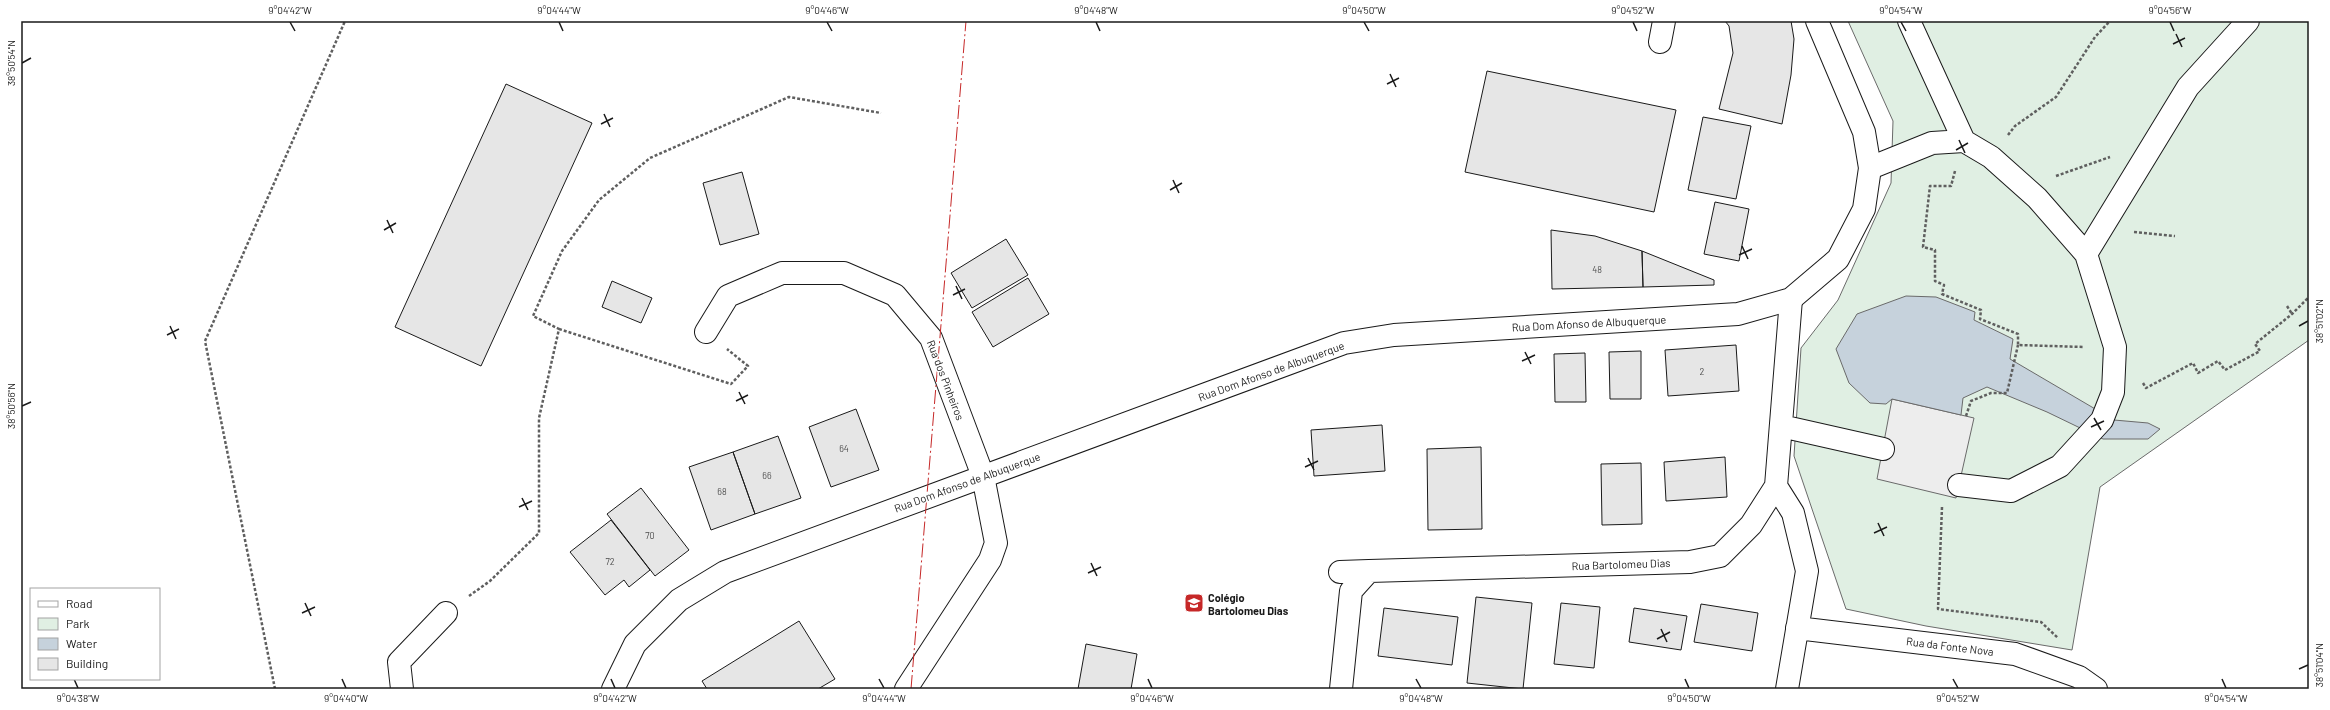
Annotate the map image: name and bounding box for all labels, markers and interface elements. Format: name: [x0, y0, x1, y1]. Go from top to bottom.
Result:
text: 9°04'42"W: [268, 4, 312, 16]
text: 9°04'44"W: [537, 4, 581, 16]
text: 9°04'46"W: [805, 4, 849, 16]
text: 9°04'48"W: [1074, 4, 1118, 16]
text: 9°04'50"W: [1342, 4, 1386, 16]
text: 9°04'52"W: [1611, 4, 1655, 16]
text: 9°04'54"W: [1879, 4, 1923, 16]
text: 9°04'56"W: [2148, 4, 2192, 16]
text: 38°50'54"N: [5, 40, 17, 86]
house number: 48: [1592, 264, 1602, 275]
text: 38°51'02"N: [2313, 299, 2325, 343]
street label: Rua Dom Afonso de Albuquerque: [1511, 312, 1667, 334]
street label: Rua dos Pinheiros: [925, 338, 967, 422]
street label: Rua Dom Afonso de Albuquerque: [1196, 338, 1346, 404]
house number: 2: [1700, 366, 1705, 377]
text: 38°50'56"N: [5, 383, 17, 429]
house number: 64: [839, 443, 849, 454]
street label: Rua Dom Afonso de Albuquerque: [892, 449, 1042, 515]
house number: 66: [762, 470, 772, 481]
house number: 68: [717, 486, 727, 497]
house number: 70: [645, 530, 655, 541]
house number: 72: [605, 556, 615, 567]
street label: Rua Bartolomeu Dias: [1571, 556, 1671, 572]
legend: [30, 588, 160, 680]
place label: Colégio Bartolomeu Dias: [1208, 591, 1289, 617]
school or university icon: Colégio Bartolomeu Dias: [1183, 592, 1205, 614]
text: Road: [66, 596, 93, 610]
text: Park: [66, 616, 90, 630]
street label: Rua da Fonte Nova: [1906, 634, 1994, 658]
text: Water: [66, 636, 98, 650]
text: 38°51'04"N: [2313, 643, 2325, 687]
text: Building: [66, 656, 108, 670]
text: 9°04'38"W: [56, 692, 100, 704]
text: 9°04'40"W: [324, 692, 368, 704]
text: 9°04'42"W: [593, 692, 637, 704]
text: 9°04'44"W: [862, 692, 906, 704]
text: 9°04'46"W: [1130, 692, 1174, 704]
text: 9°04'48"W: [1399, 692, 1443, 704]
text: 9°04'50"W: [1667, 692, 1711, 704]
text: 9°04'52"W: [1936, 692, 1980, 704]
text: 9°04'54"W: [2204, 692, 2248, 704]

